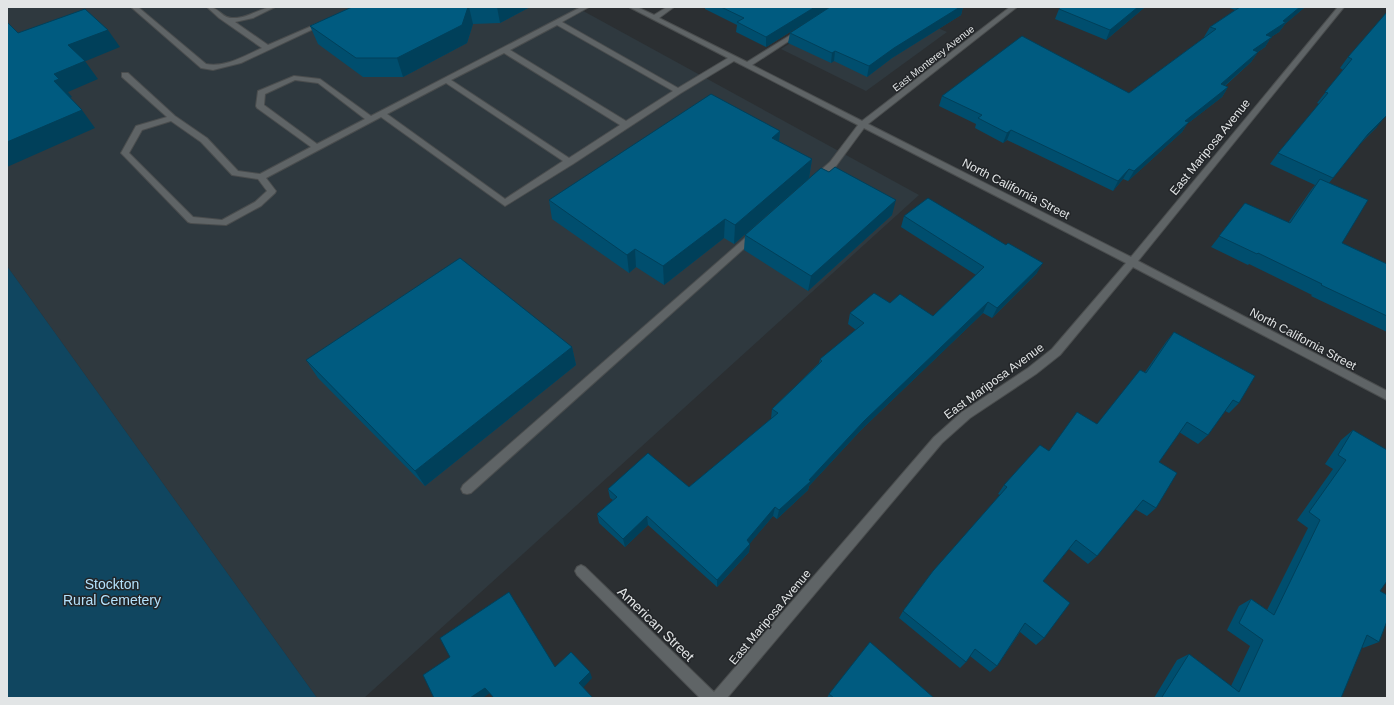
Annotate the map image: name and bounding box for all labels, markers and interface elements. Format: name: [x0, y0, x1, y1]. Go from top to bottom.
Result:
street label: East Monterey Avenue: [890, 23, 977, 94]
street label: East Mariposa Avenue: [1167, 96, 1253, 198]
street label: North California Street: [960, 156, 1073, 222]
street label: North California Street: [1247, 305, 1359, 373]
street label: East Mariposa Avenue: [941, 340, 1047, 422]
street label: East Mariposa Avenue: [726, 566, 814, 667]
park label: Stockton Rural Cemetery: [63, 576, 161, 608]
street label: American Street: [614, 583, 698, 665]

